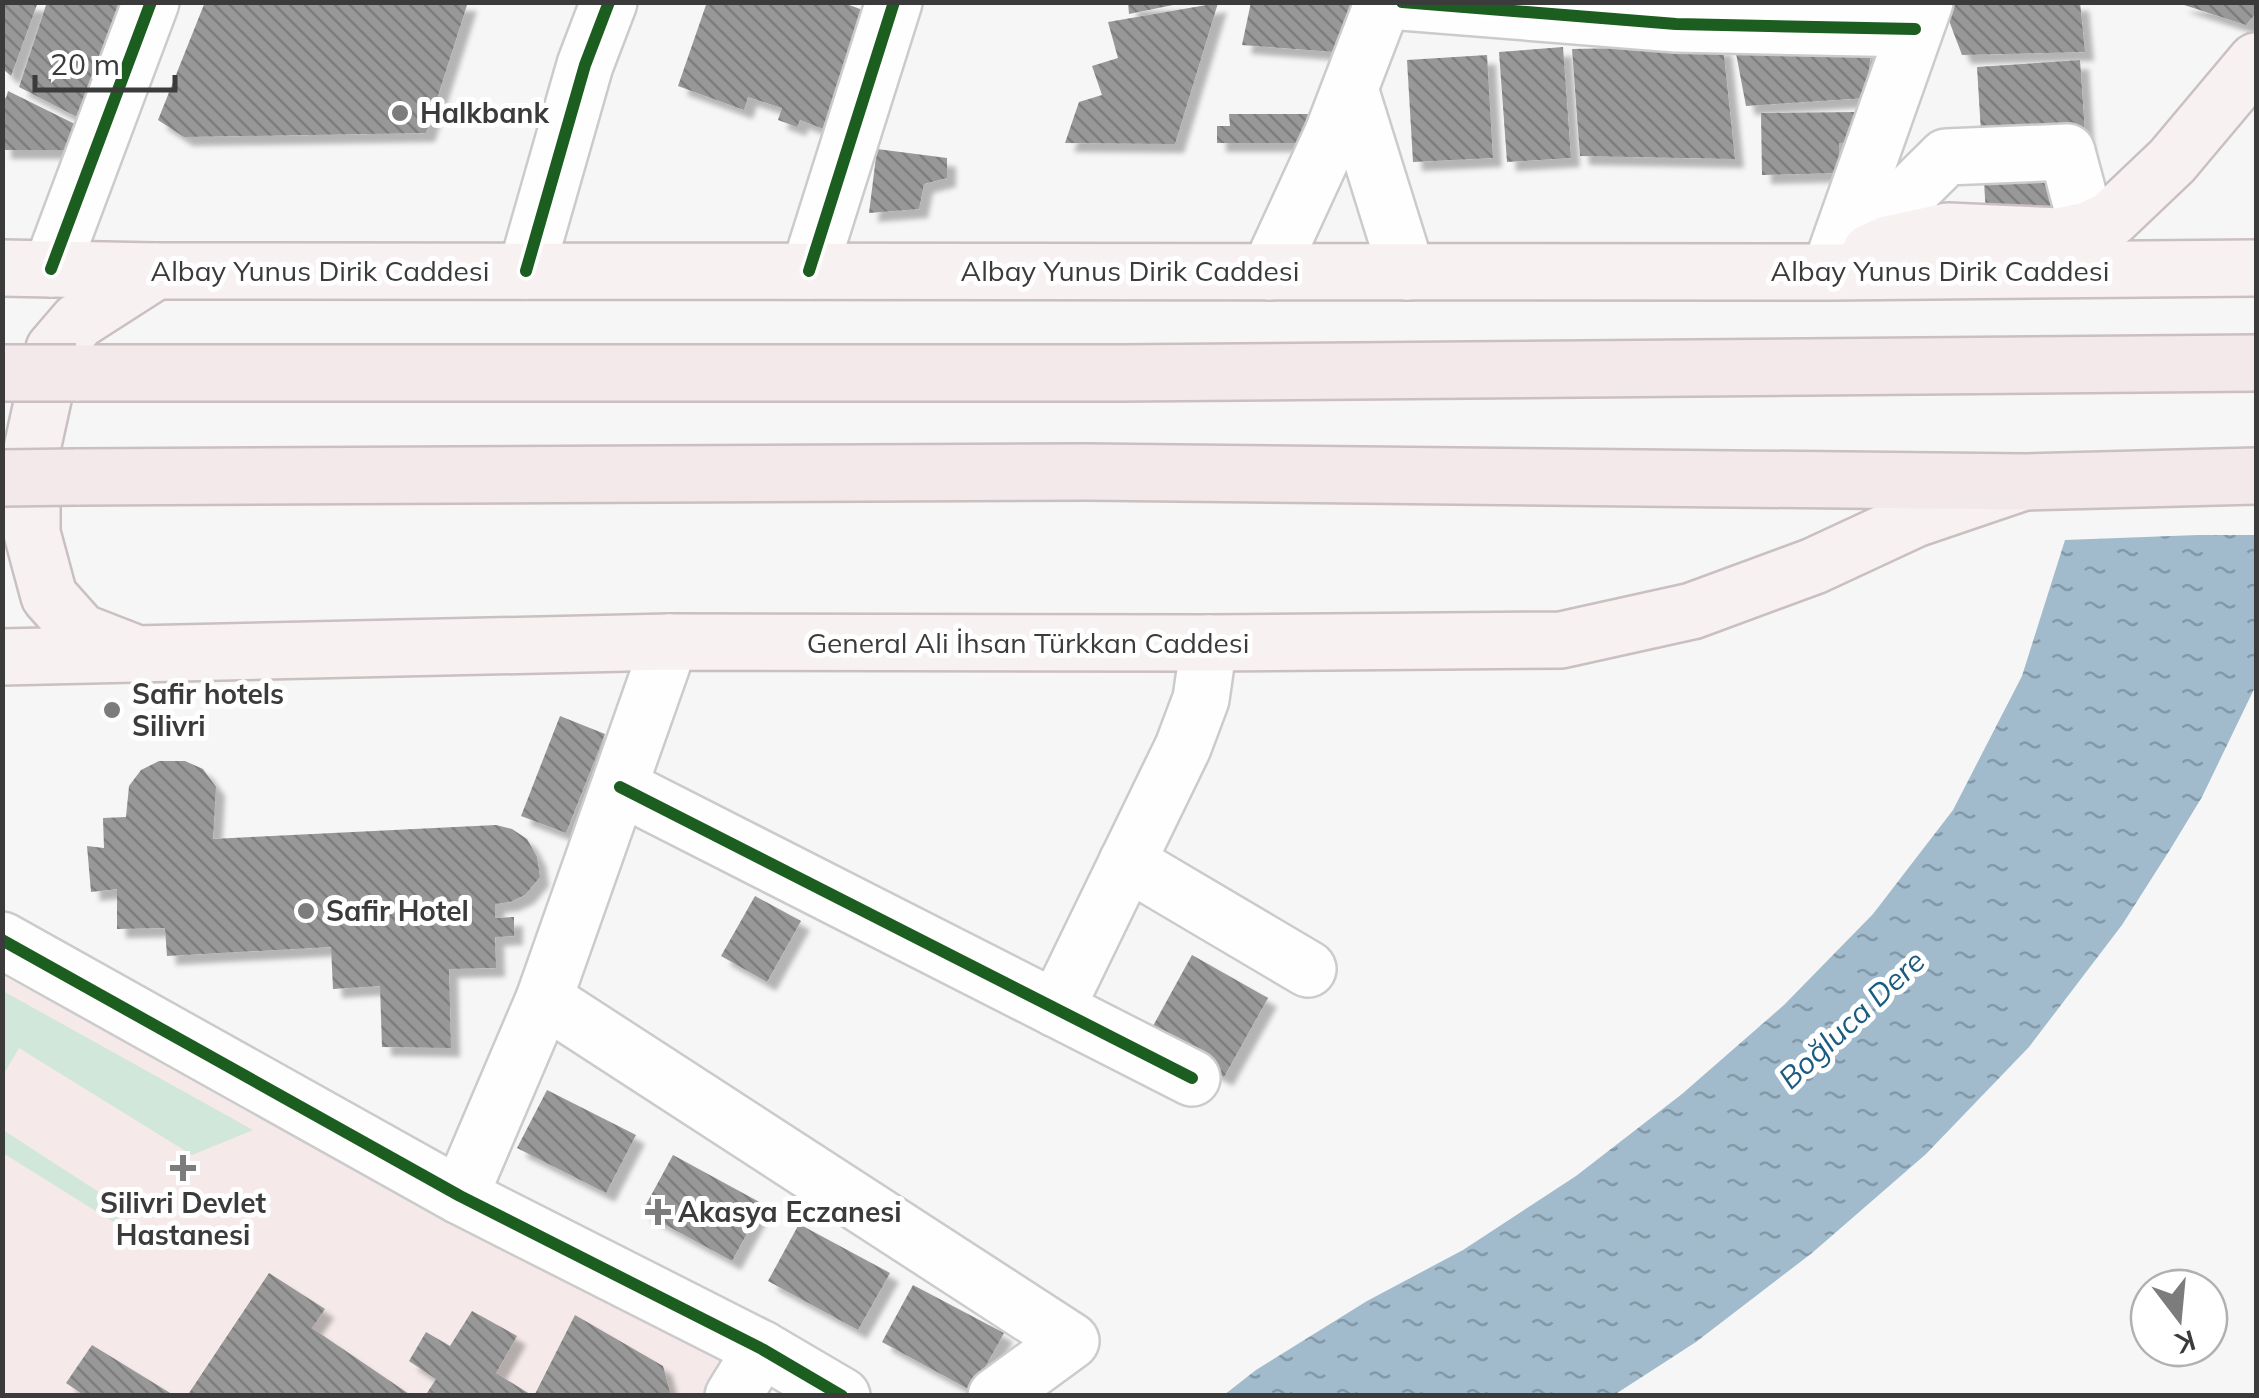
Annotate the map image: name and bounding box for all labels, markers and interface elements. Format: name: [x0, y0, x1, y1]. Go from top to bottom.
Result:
scale bar: [35, 30, 175, 92]
text: 20 m: [50, 45, 120, 83]
place label: Halkbank: [420, 95, 549, 130]
marker: Halkbank: [389, 102, 411, 124]
street label: Albay Yunus Dirik Caddesi: [151, 253, 489, 288]
street label: Albay Yunus Dirik Caddesi: [961, 253, 1299, 288]
street label: Albay Yunus Dirik Caddesi: [1771, 253, 2109, 288]
street label: General Ali İhsan Türkkan Caddesi: [807, 625, 1249, 660]
place label: Safir hotels Silivri: [132, 676, 284, 743]
marker: Safir hotels Silivri: [101, 699, 123, 721]
place label: Safir Hotel: [326, 893, 469, 928]
marker: Safir Hotel: [295, 900, 317, 922]
water label: Boğluca Dere: [1770, 942, 1932, 1097]
marker: Silivri Devlet Hastanesi: [170, 1155, 196, 1181]
place label: Silivri Devlet Hastanesi: [100, 1185, 266, 1252]
place label: Akasya Eczanesi: [678, 1194, 902, 1229]
marker: Akasya Eczanesi: [647, 1201, 669, 1223]
north arrow: [2129, 1268, 2229, 1368]
text: K: [2171, 1323, 2200, 1362]

